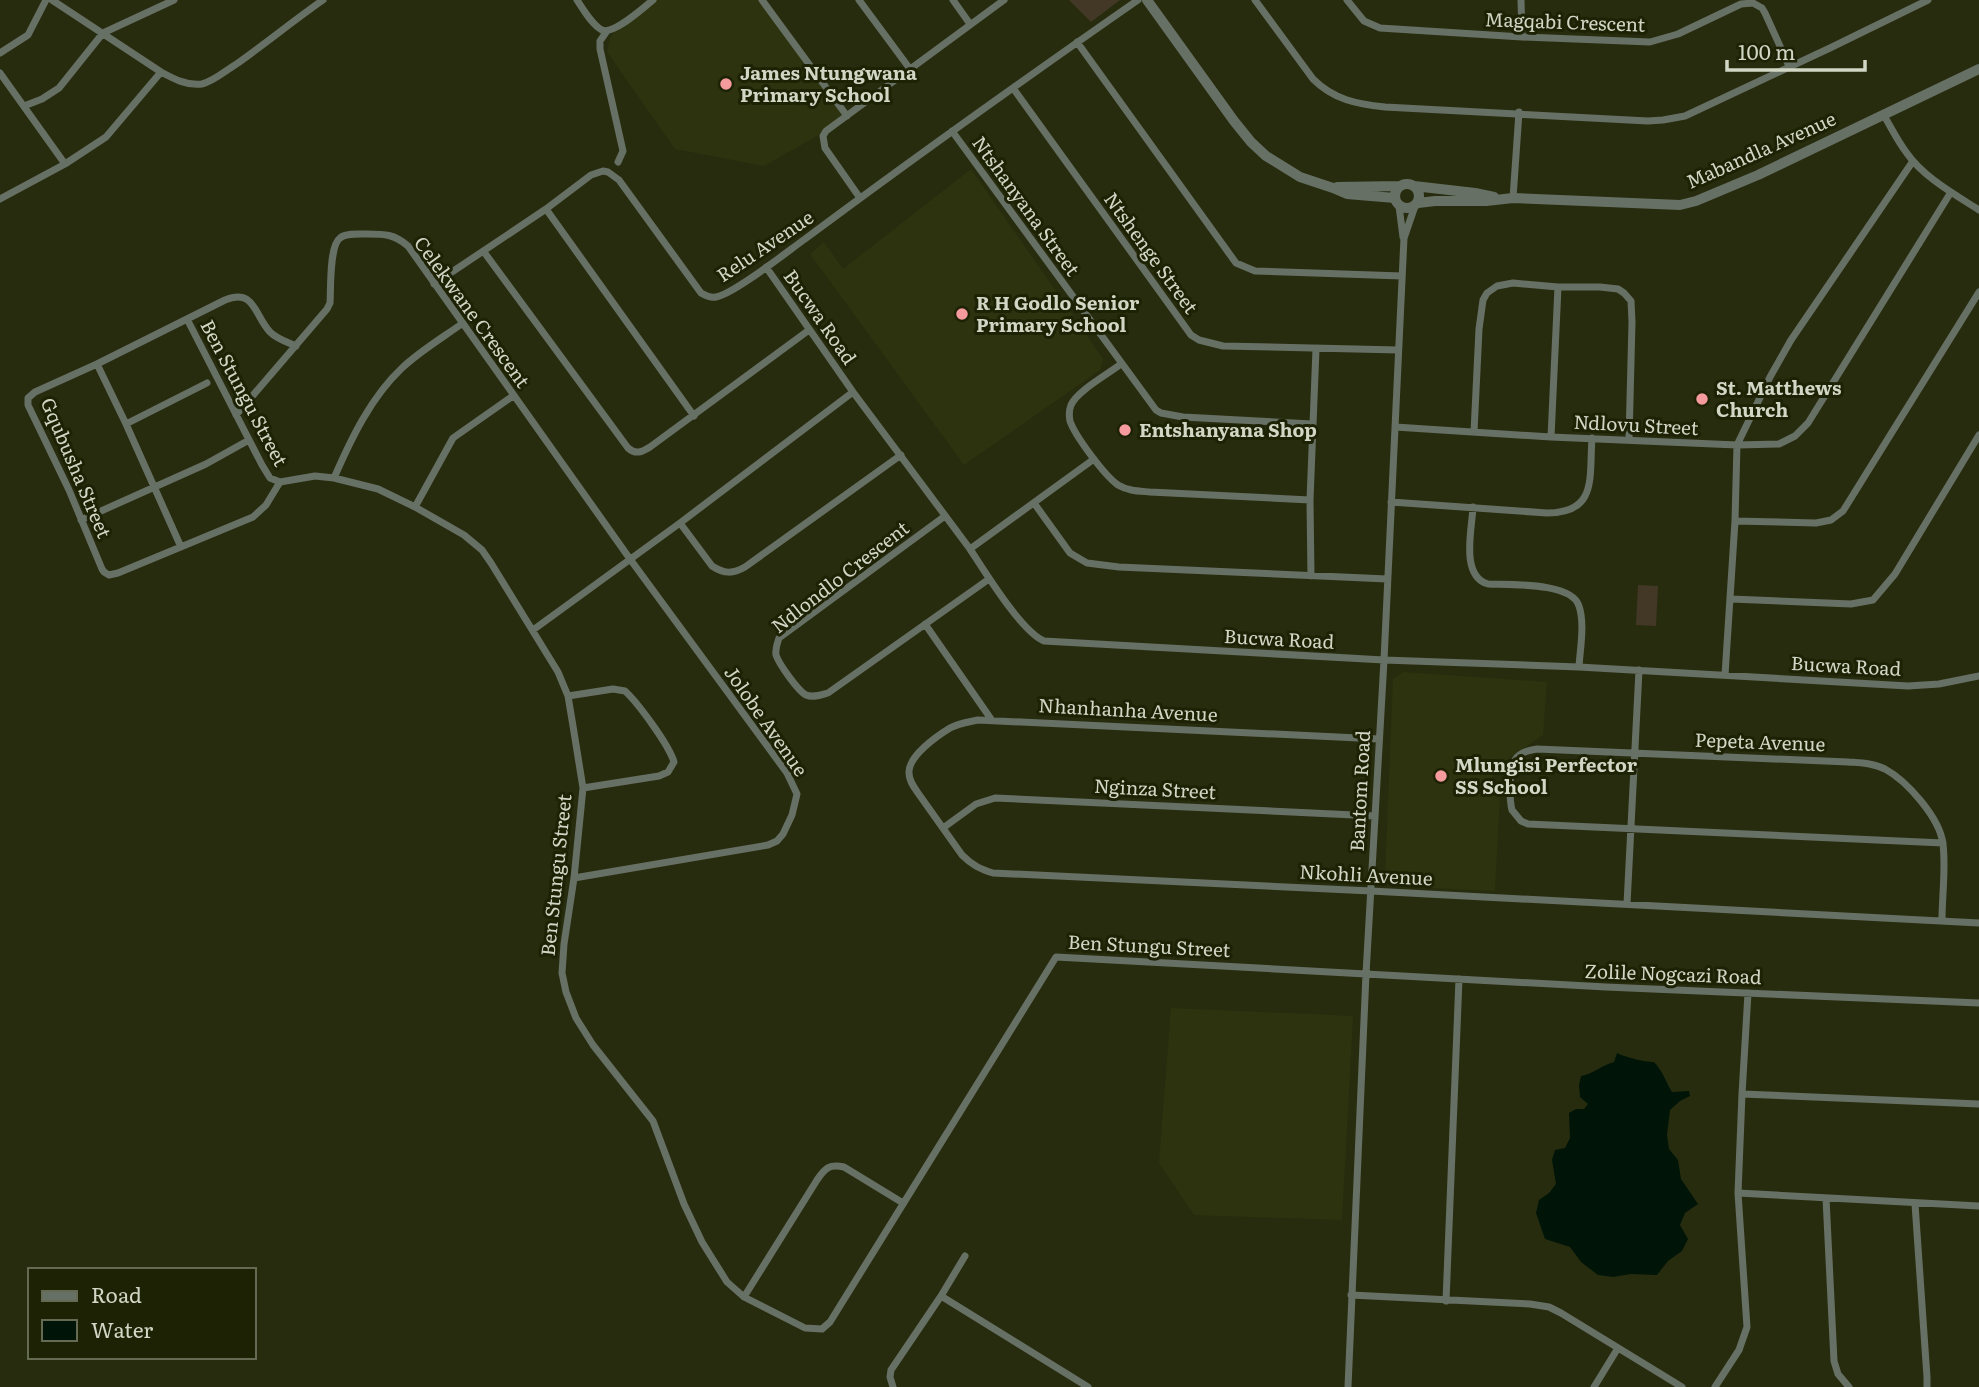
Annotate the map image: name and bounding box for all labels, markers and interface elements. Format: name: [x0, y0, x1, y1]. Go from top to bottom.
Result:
street label: Magqabi Crescent: [1484, 4, 1646, 38]
scale bar: [1727, 28, 1865, 72]
text: 100 m: [1738, 35, 1795, 66]
place label: James Ntungwana Primary School: [740, 58, 917, 108]
marker: James Ntungwana Primary School: [718, 76, 734, 92]
street label: Mabandla Avenue: [1681, 103, 1840, 195]
street label: Ntshanyana Street: [966, 130, 1087, 282]
street label: Ntshenge Street: [1098, 186, 1206, 319]
street label: Relu Avenue: [710, 202, 819, 288]
street label: Celekwane Crescent: [408, 230, 538, 393]
street label: Bucwa Road: [778, 263, 864, 370]
place label: R H Godlo Senior Primary School: [976, 288, 1140, 338]
marker: R H Godlo Senior Primary School: [954, 306, 970, 322]
street label: Ben Stungu Street: [194, 314, 296, 471]
place label: St. Matthews Church: [1716, 373, 1842, 423]
marker: St. Matthews Church: [1694, 391, 1710, 407]
street label: Gqubusha Street: [35, 393, 119, 543]
street label: Ndlovu Street: [1573, 407, 1700, 441]
place label: Entshanyana Shop: [1139, 415, 1317, 443]
marker: Entshanyana Shop: [1117, 422, 1133, 438]
street label: Ndlondlo Crescent: [765, 513, 914, 639]
street label: Bucwa Road: [1223, 621, 1335, 655]
street label: Bucwa Road: [1790, 648, 1902, 682]
street label: Jolobe Avenue: [718, 659, 815, 782]
street label: Nhanhanha Avenue: [1038, 690, 1219, 728]
street label: Pepeta Avenue: [1694, 725, 1826, 757]
street label: Bantom Road: [1342, 729, 1376, 852]
place label: Mlungisi Perfector SS School: [1455, 750, 1638, 800]
marker: Mlungisi Perfector SS School: [1433, 768, 1449, 784]
street label: Nginza Street: [1093, 771, 1217, 805]
street label: Ben Stungu Street: [533, 792, 577, 957]
street label: Nkohli Avenue: [1299, 857, 1434, 891]
street label: Ben Stungu Street: [1067, 927, 1231, 963]
street label: Zolile Nogcazi Road: [1584, 956, 1762, 990]
legend: [28, 1268, 256, 1359]
text: Road: [91, 1278, 142, 1309]
text: Water: [91, 1313, 153, 1344]

